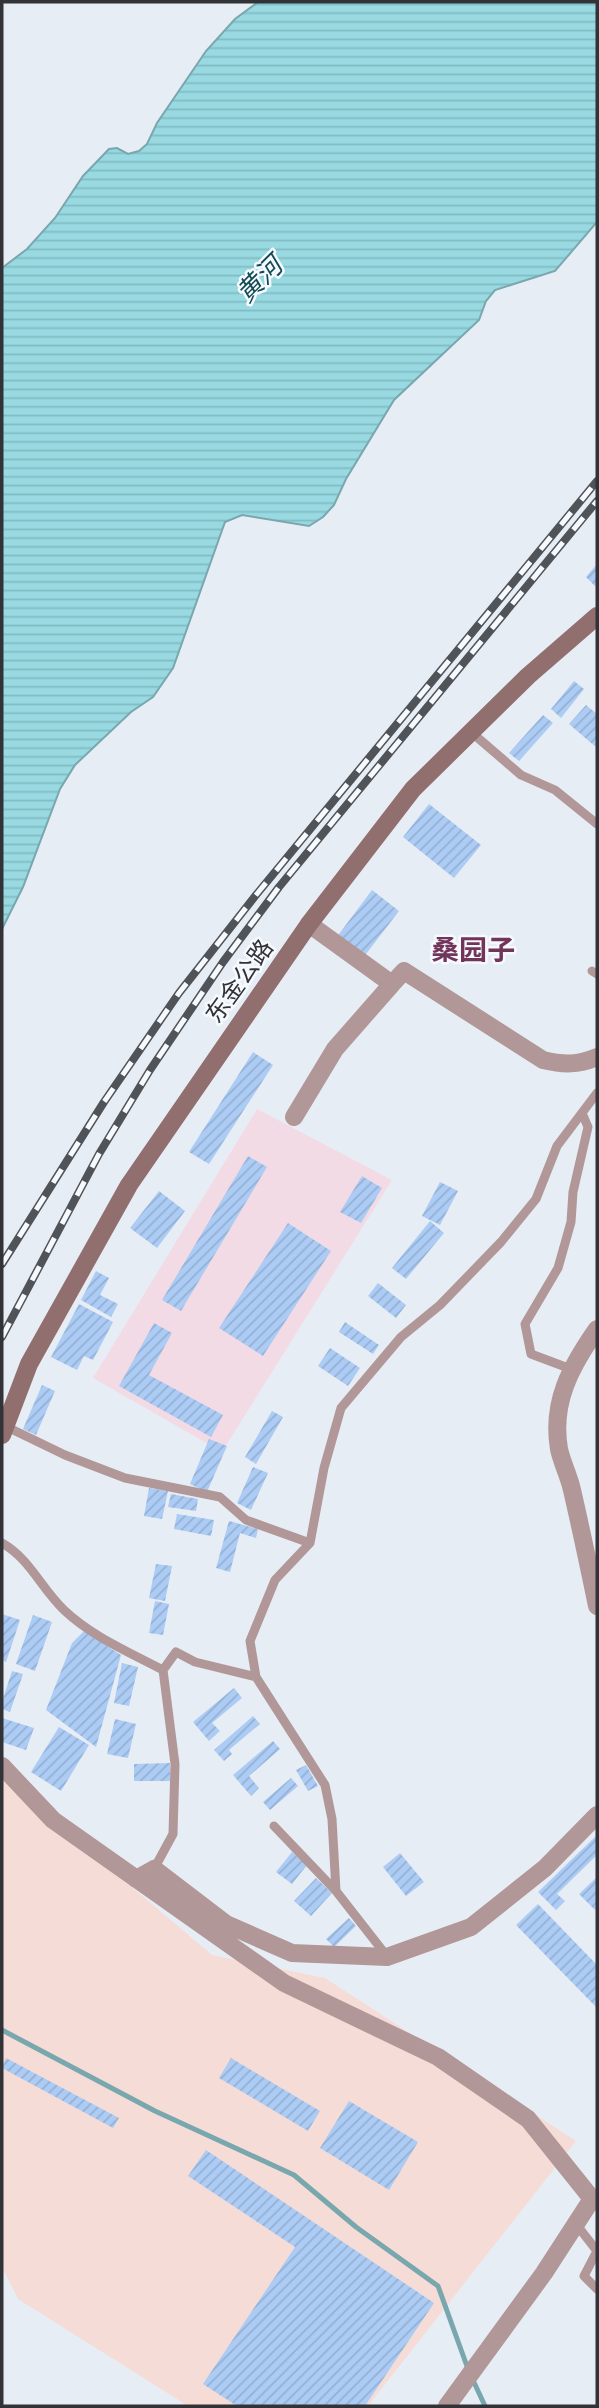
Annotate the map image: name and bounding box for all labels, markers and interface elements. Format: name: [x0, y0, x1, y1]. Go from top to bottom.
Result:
water label: 黄河: [230, 246, 292, 308]
district label: 桑园子: [431, 933, 515, 967]
street label: 东金公路: [199, 934, 279, 1028]

